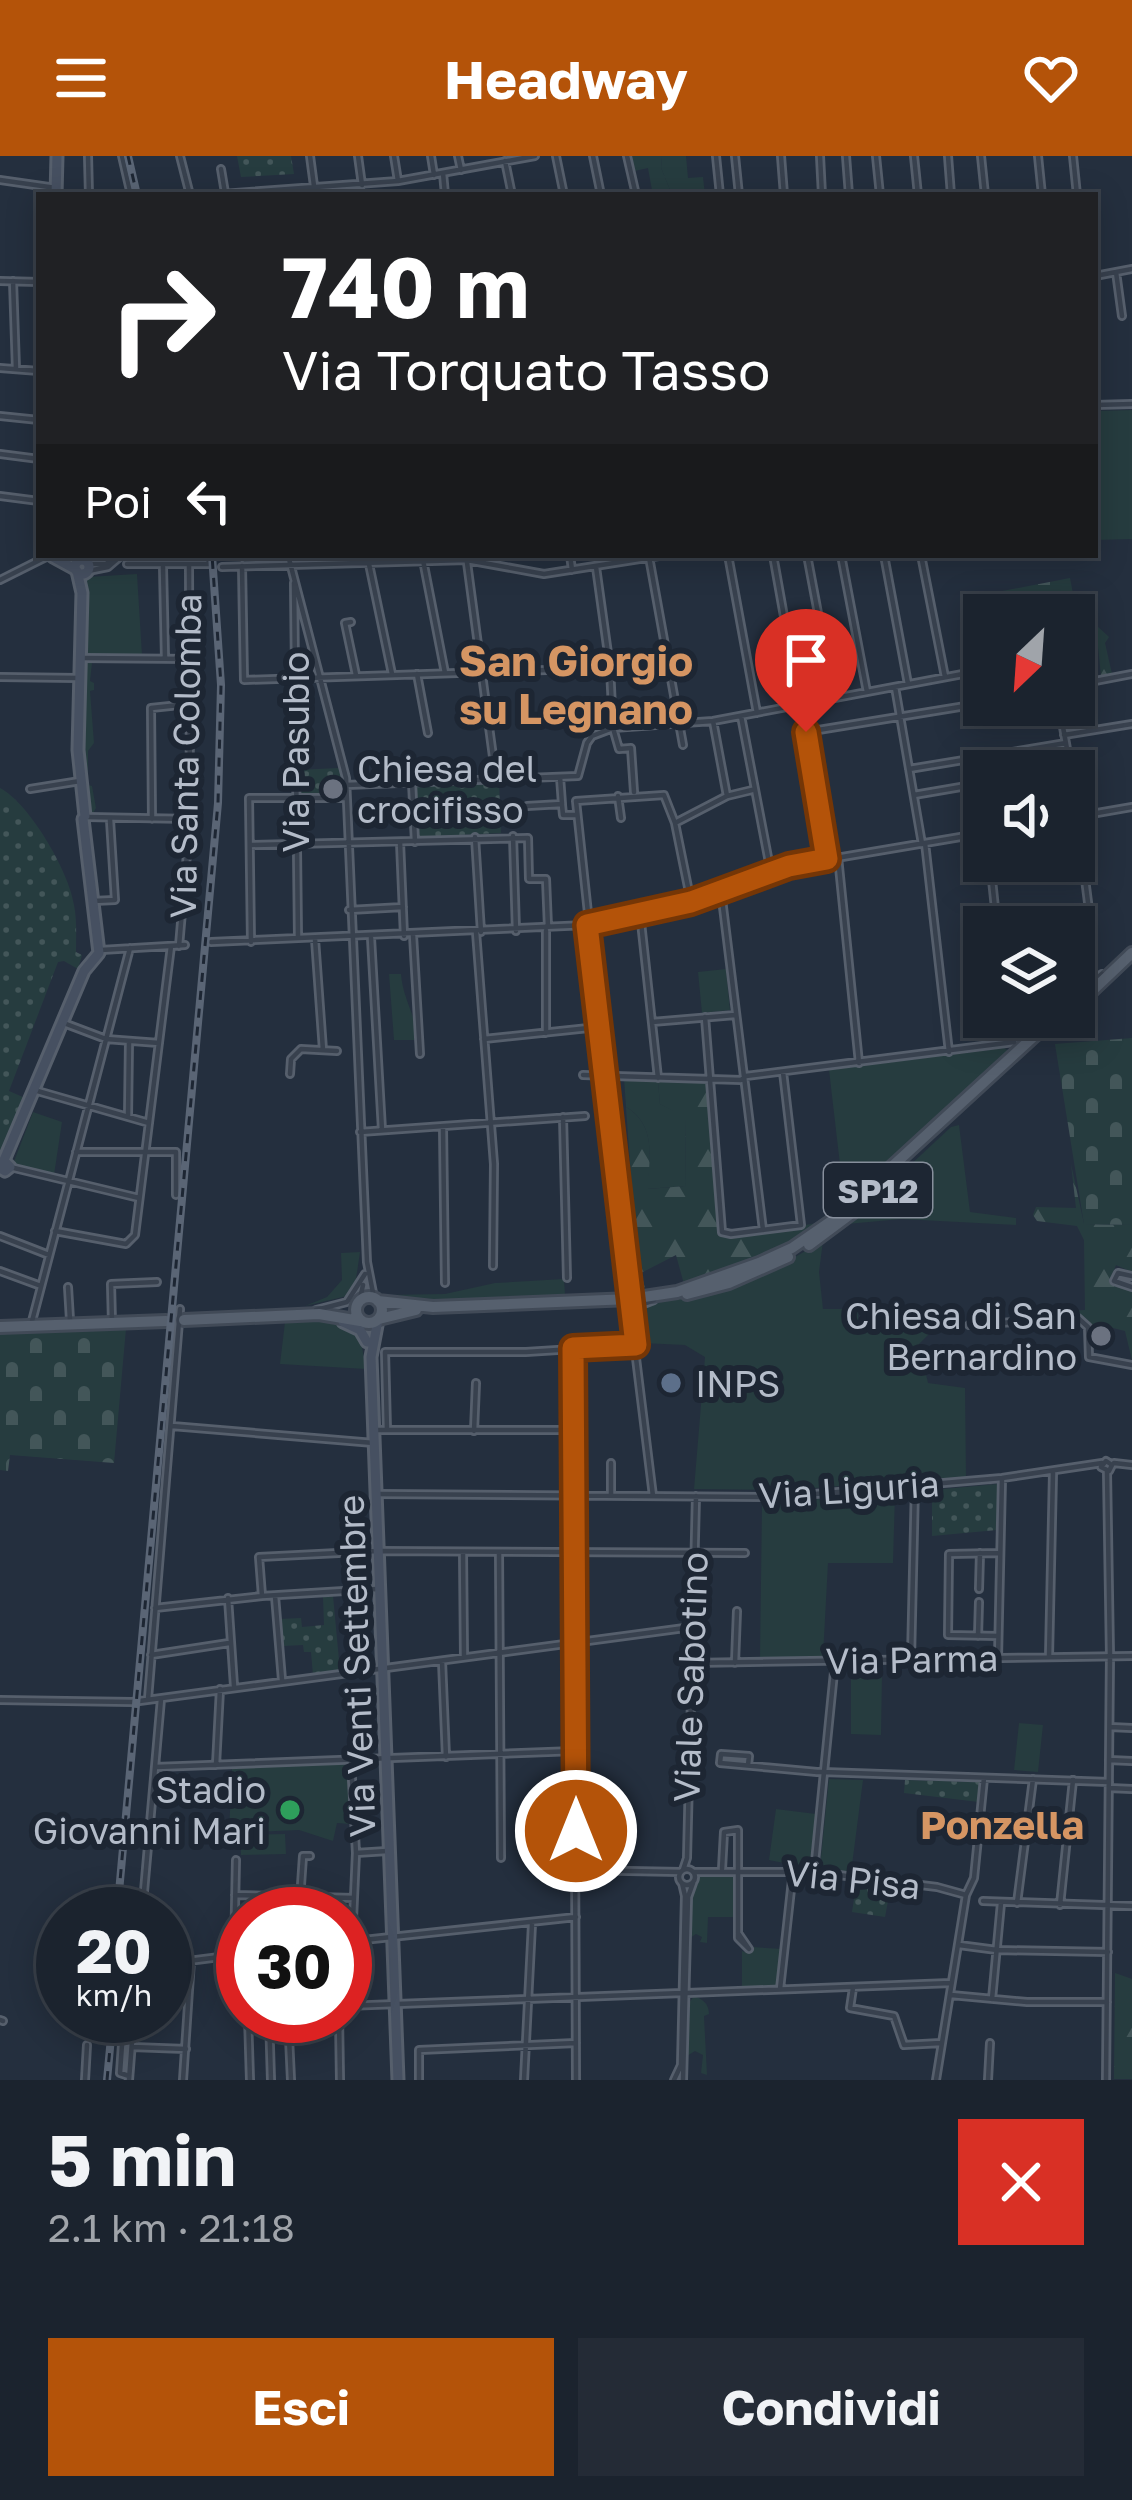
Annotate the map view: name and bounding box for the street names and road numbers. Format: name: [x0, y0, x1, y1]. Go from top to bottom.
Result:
street label: Via Santa Colomba: [161, 593, 209, 919]
street label: Via Pasubio: [274, 652, 317, 852]
road number: SP12: [824, 1163, 932, 1217]
street label: Via Liguria: [757, 1461, 941, 1517]
street label: Via Venti Settembre: [329, 1494, 383, 1838]
street label: Viale Sabotino: [664, 1551, 716, 1803]
street label: Via Parma: [825, 1636, 999, 1682]
street label: Via Pisa: [783, 1851, 923, 1907]

